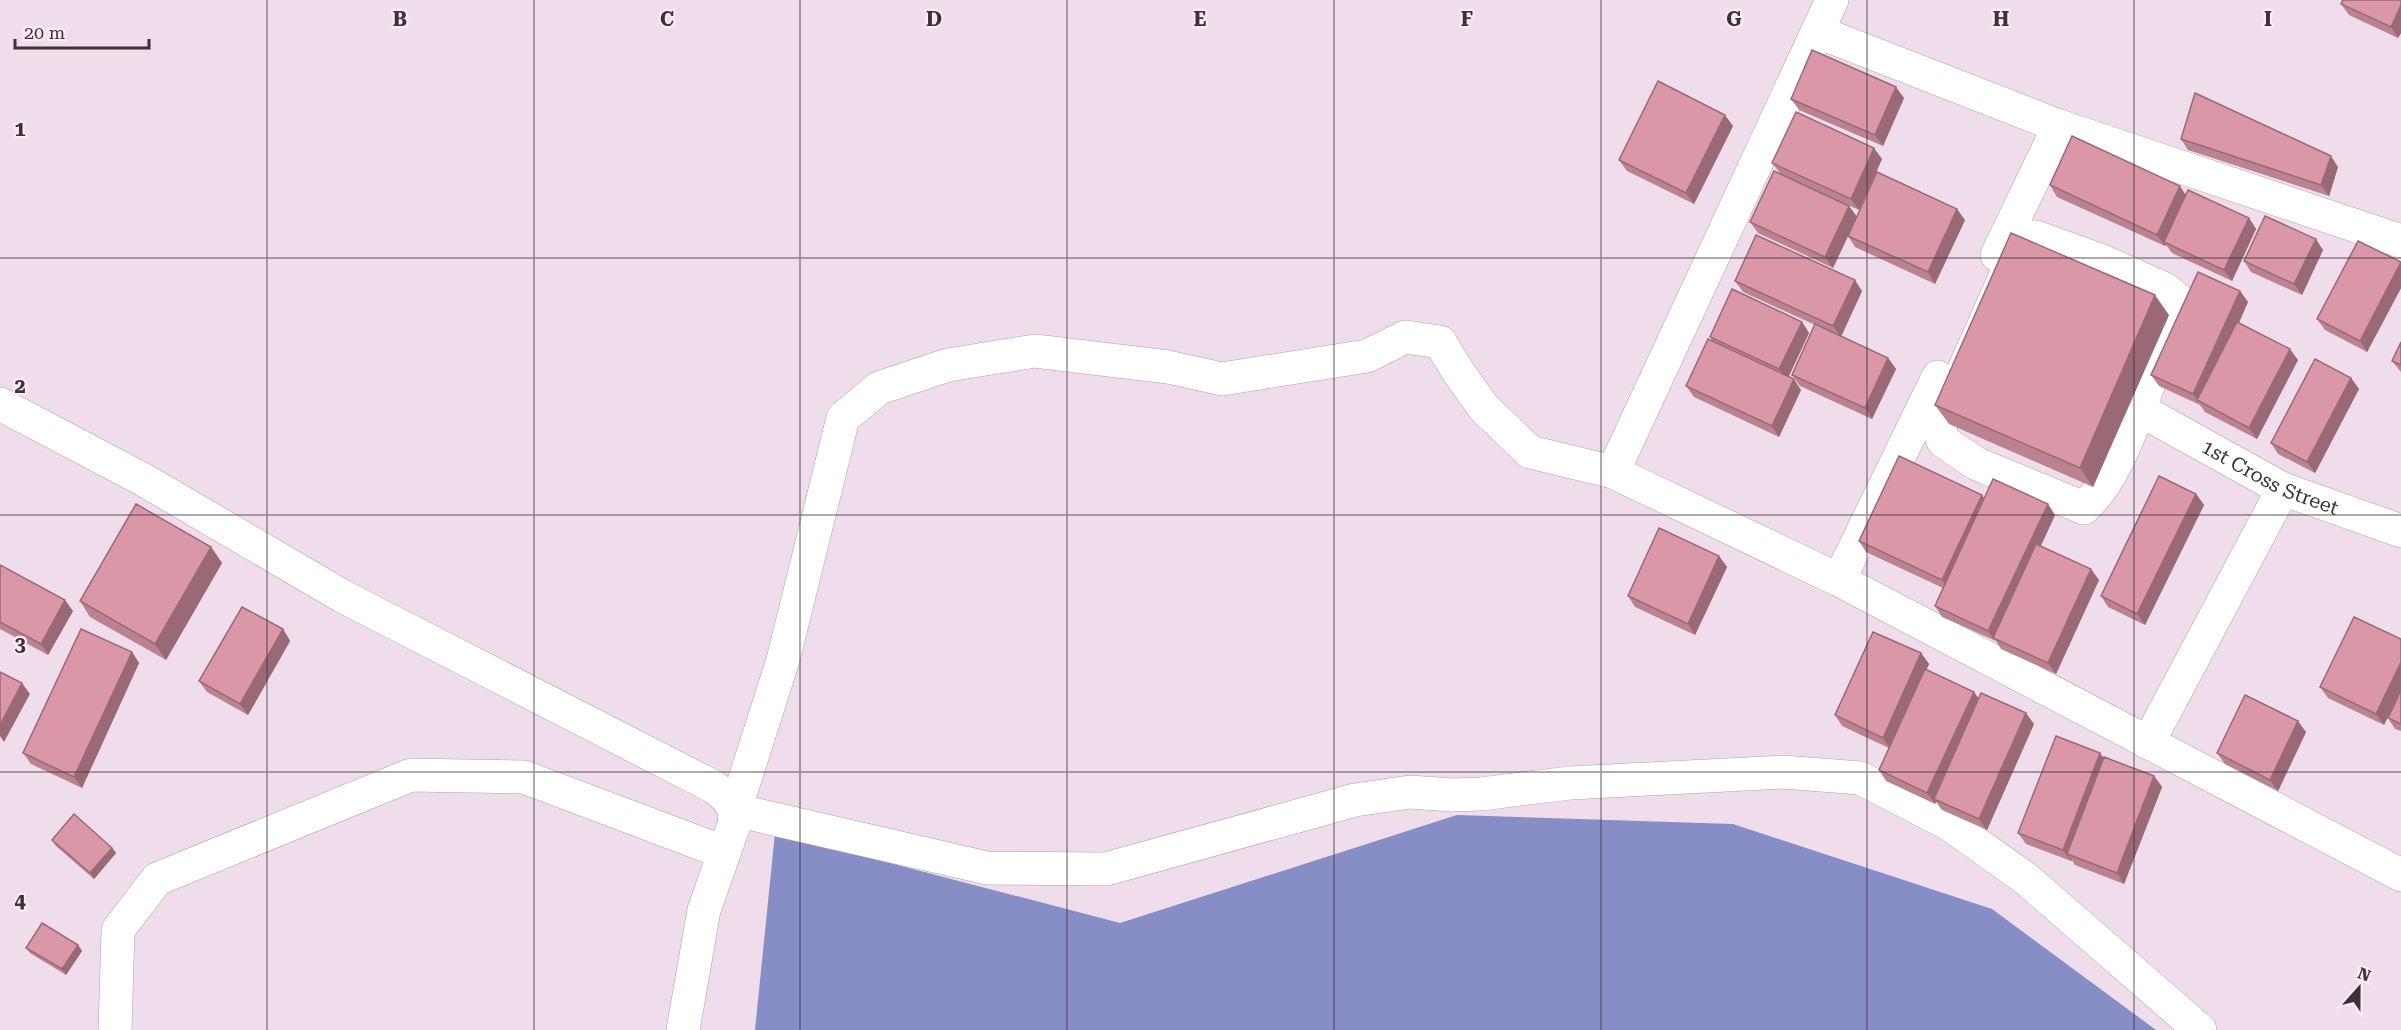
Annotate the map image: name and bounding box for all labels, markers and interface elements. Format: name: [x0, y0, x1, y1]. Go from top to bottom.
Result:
text: B: [393, 7, 407, 31]
text: C: [660, 7, 674, 31]
text: D: [926, 7, 942, 31]
text: E: [1194, 7, 1207, 31]
text: F: [1461, 7, 1473, 31]
text: G: [1726, 7, 1742, 31]
text: H: [1993, 7, 2009, 31]
text: I: [2264, 7, 2272, 31]
scale bar: [15, 12, 148, 50]
text: 20 m: [24, 22, 65, 43]
text: 1: [14, 117, 26, 141]
text: 2: [14, 374, 26, 398]
street label: 1st Cross Street: [2197, 434, 2342, 520]
text: 3: [14, 632, 26, 656]
text: 4: [14, 889, 26, 913]
north arrow: [2329, 958, 2389, 1018]
text: N: [2355, 963, 2373, 986]

